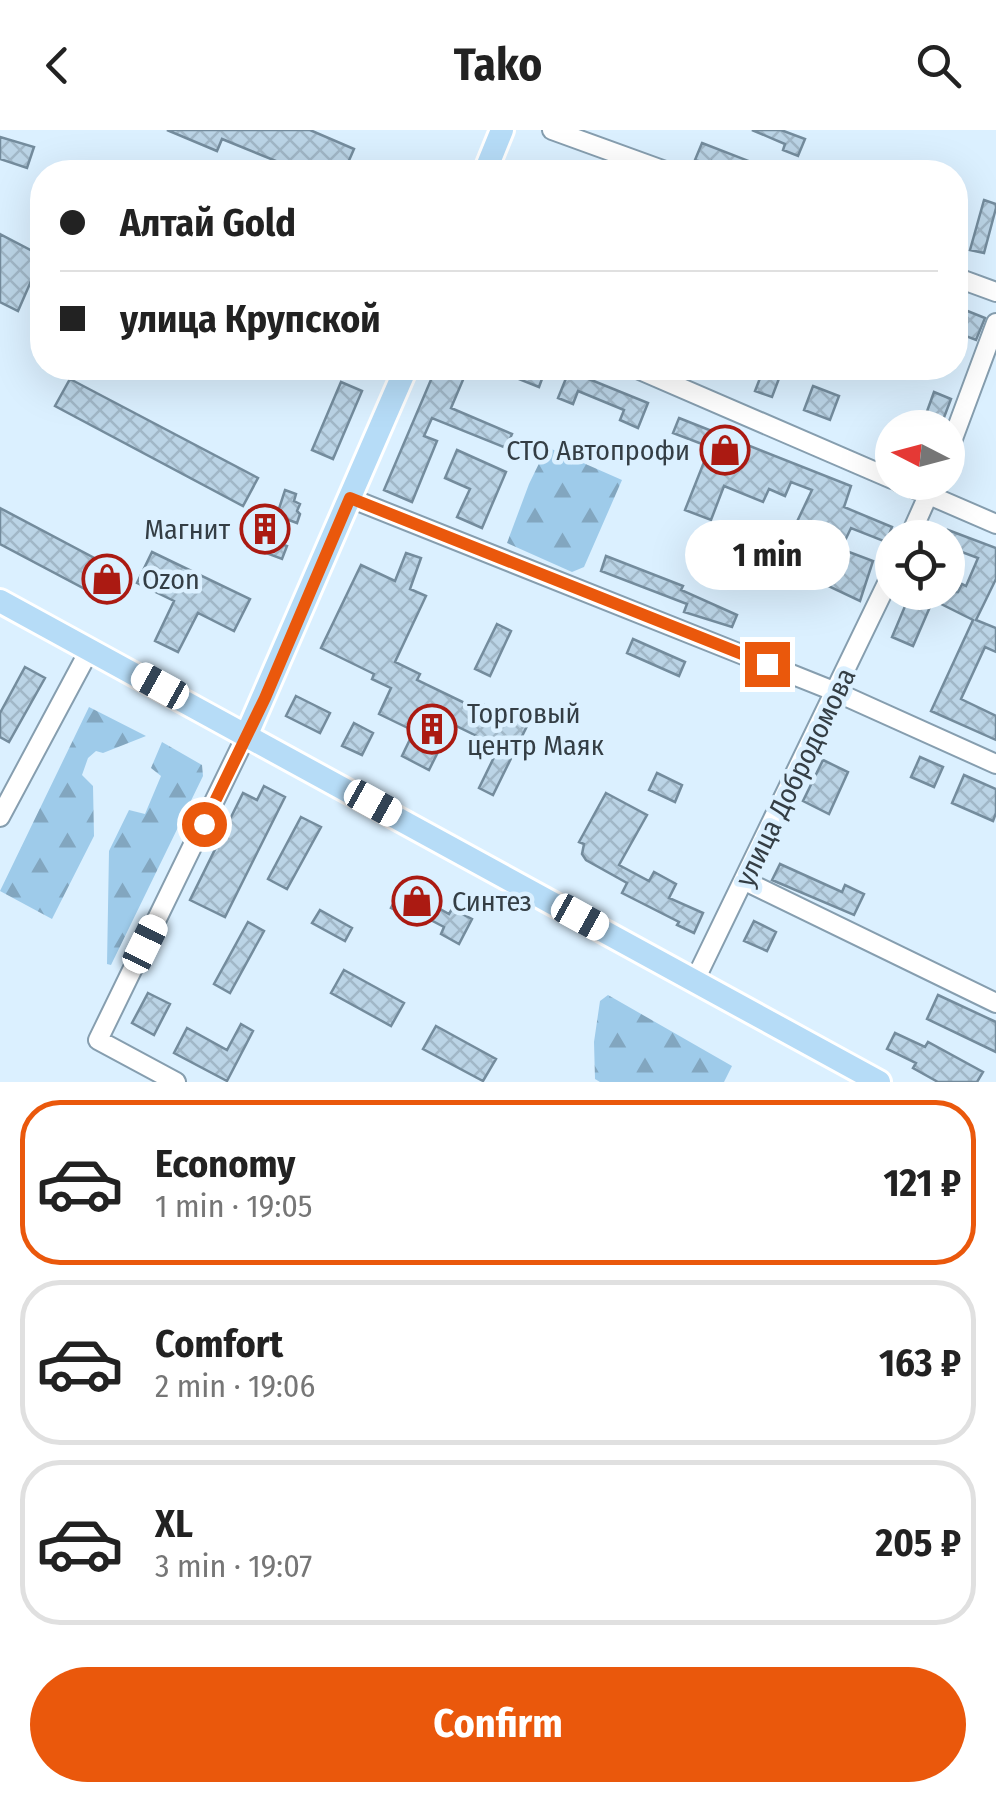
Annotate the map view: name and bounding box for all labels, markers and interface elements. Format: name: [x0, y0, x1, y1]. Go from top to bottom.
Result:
icon: back: [30, 38, 85, 93]
text: Tako: [454, 38, 542, 92]
icon: search: [911, 38, 966, 93]
text: Алтай Gold: [120, 200, 296, 246]
text: улица Крупской: [120, 296, 381, 342]
north arrow: [875, 410, 965, 500]
map controls: [875, 410, 965, 610]
shop icon: СТО Автопрофи: [699, 424, 751, 476]
place label: СТО Автопрофи: [506, 434, 690, 467]
building icon: Магнит: [239, 503, 291, 555]
place label: Магнит: [144, 513, 231, 546]
callout: 1 min: [684, 519, 850, 589]
button: locate: [875, 520, 965, 610]
text: 1 min: [733, 536, 802, 574]
shop icon: Ozon: [81, 553, 133, 605]
place label: Ozon: [142, 563, 200, 596]
route end: [745, 642, 790, 687]
car: [126, 658, 194, 714]
street label: улица Добродомова: [728, 663, 863, 892]
place label: Торговый центр Маяк: [467, 697, 604, 762]
building icon: Торговый центр Маяк: [406, 703, 458, 755]
car: [339, 775, 407, 831]
route start: [182, 802, 227, 847]
shop icon: Синтез: [391, 875, 443, 927]
place label: Синтез: [452, 885, 532, 918]
car: [546, 889, 614, 945]
car: [118, 910, 172, 978]
icon: car: [35, 1138, 125, 1228]
text: Economy: [155, 1141, 295, 1187]
text: 121 ₽: [883, 1160, 961, 1206]
text: 1 min · 19:05: [155, 1187, 313, 1225]
icon: car: [35, 1318, 125, 1408]
text: Comfort: [155, 1321, 283, 1367]
text: 163 ₽: [879, 1340, 961, 1386]
text: 2 min · 19:06: [155, 1367, 315, 1405]
icon: car: [35, 1498, 125, 1588]
text: XL: [155, 1501, 193, 1547]
text: 205 ₽: [876, 1520, 961, 1566]
text: 3 min · 19:07: [155, 1547, 312, 1585]
button: Confirm: [30, 1667, 966, 1782]

